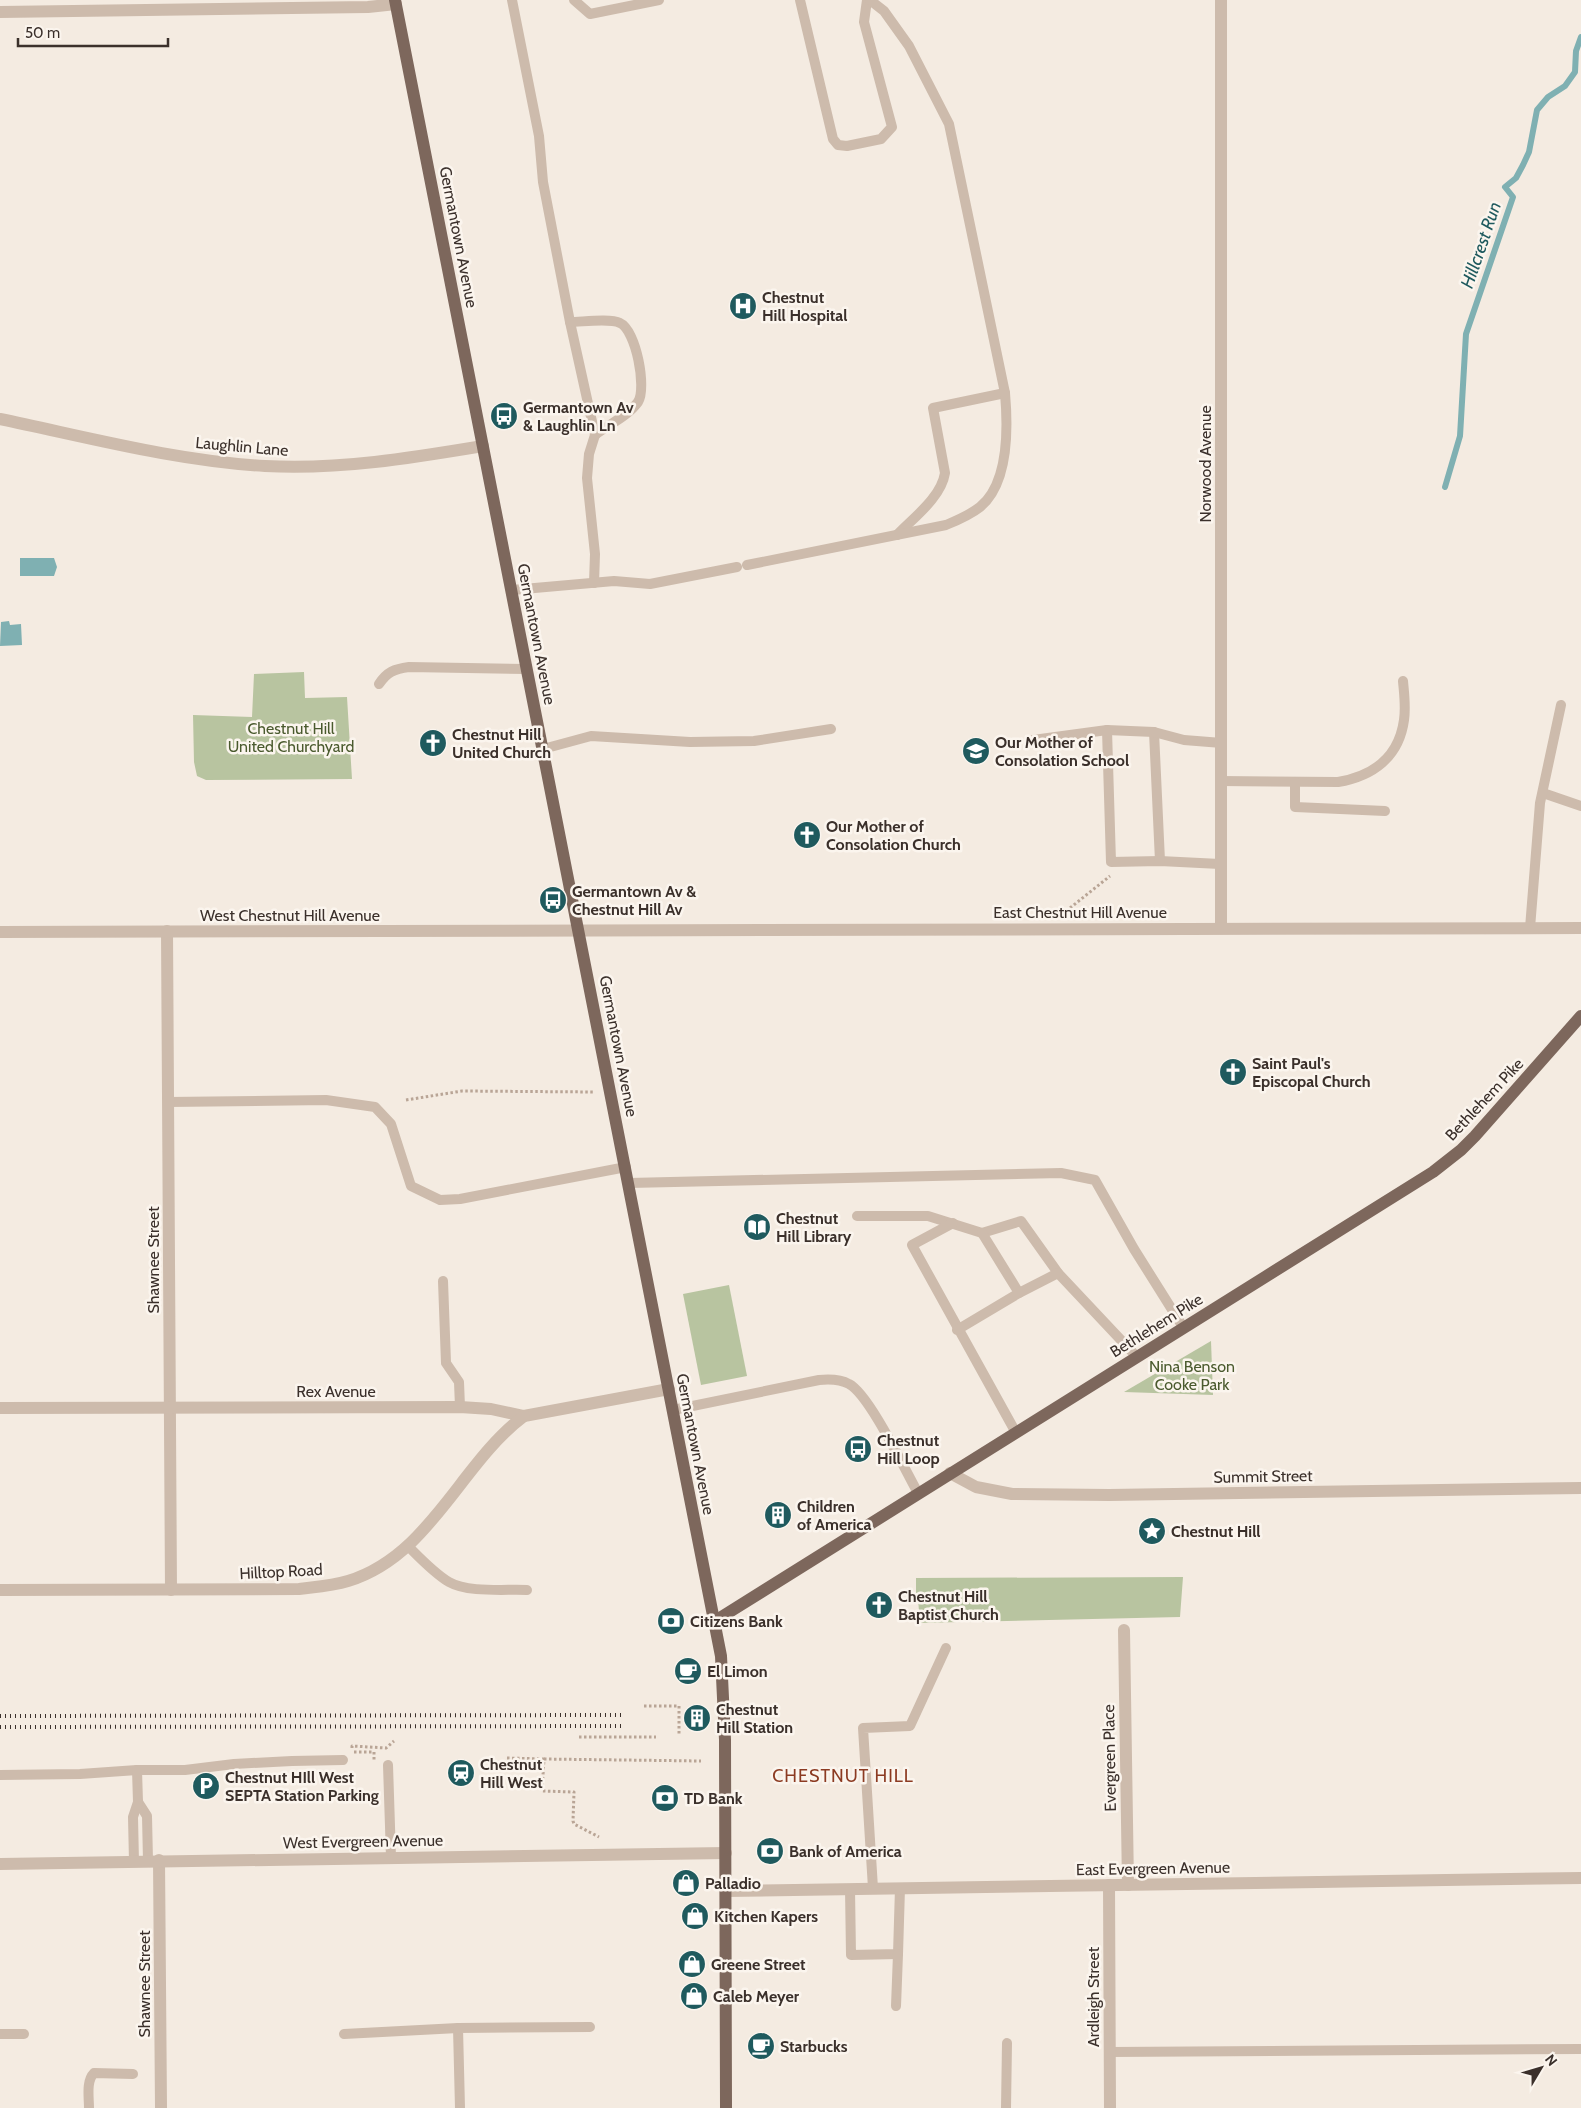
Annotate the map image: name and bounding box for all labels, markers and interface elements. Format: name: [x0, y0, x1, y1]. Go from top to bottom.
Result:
scale bar: [18, 15, 168, 47]
text: 50 m: [25, 24, 60, 42]
street label: Germantown Avenue: [436, 165, 482, 309]
water label: Hillcrest Run: [1456, 199, 1506, 291]
place label: Chestnut Hill Hospital: [762, 288, 847, 325]
hospital icon: Chestnut Hill Hospital: [728, 291, 758, 321]
place label: Germantown Av & Laughlin Ln: [523, 398, 634, 435]
bus stop icon: Germantown Av & Laughlin Ln: [489, 401, 519, 431]
street label: Norwood Avenue: [1196, 405, 1215, 523]
street label: Laughlin Lane: [195, 433, 289, 460]
street label: Germantown Avenue: [514, 562, 560, 706]
park label: Chestnut Hill United Churchyard: [228, 719, 354, 756]
place label: Chestnut Hill United Church: [452, 725, 551, 762]
church icon: Chestnut Hill United Church: [418, 728, 448, 758]
place label: Our Mother of Consolation School: [995, 733, 1129, 770]
school or university icon: Our Mother of Consolation School: [961, 736, 991, 766]
place label: Our Mother of Consolation Church: [826, 817, 961, 854]
church icon: Our Mother of Consolation Church: [792, 820, 822, 850]
place label: Germantown Av & Chestnut Hill Av: [572, 882, 696, 919]
bus stop icon: Germantown Av & Chestnut Hill Av: [538, 885, 568, 915]
street label: East Chestnut Hill Avenue: [993, 903, 1167, 922]
street label: West Chestnut Hill Avenue: [200, 906, 380, 925]
street label: Germantown Avenue: [596, 974, 642, 1118]
place label: Saint Paul's Episcopal Church: [1252, 1054, 1371, 1091]
street label: Bethlehem Pike: [1441, 1054, 1527, 1144]
church icon: Saint Paul's Episcopal Church: [1218, 1057, 1248, 1087]
street label: Shawnee Street: [144, 1206, 163, 1314]
place label: Chestnut Hill Library: [776, 1209, 852, 1246]
library icon: Chestnut Hill Library: [742, 1212, 772, 1242]
street label: Bethlehem Pike: [1106, 1289, 1206, 1361]
park label: Nina Benson Cooke Park: [1149, 1357, 1235, 1394]
street label: Germantown Avenue: [673, 1372, 719, 1516]
street label: Rex Avenue: [296, 1382, 376, 1401]
place label: Chestnut Hill Loop: [877, 1431, 940, 1468]
bus stop icon: Chestnut Hill Loop: [843, 1434, 873, 1464]
street label: Summit Street: [1213, 1466, 1313, 1487]
place label: Children of America: [797, 1497, 872, 1534]
building icon: Children of America: [763, 1500, 793, 1530]
place icon: Chestnut Hill: [1137, 1516, 1167, 1546]
place label: Chestnut Hill: [1171, 1522, 1261, 1541]
street label: Hilltop Road: [239, 1560, 323, 1583]
place label: Chestnut Hill Baptist Church: [898, 1587, 999, 1624]
church icon: Chestnut Hill Baptist Church: [864, 1590, 894, 1620]
bank icon: Citizens Bank: [656, 1606, 686, 1636]
place label: Citizens Bank: [690, 1612, 783, 1631]
cafe icon: El Limon: [673, 1656, 703, 1686]
place label: El Limon: [707, 1662, 768, 1681]
place label: Chestnut Hill Station: [716, 1700, 793, 1737]
building icon: Chestnut Hill Station: [682, 1703, 712, 1733]
street label: Evergreen Place: [1099, 1704, 1120, 1812]
place label: Chestnut Hill West: [480, 1755, 543, 1792]
station icon: Chestnut Hill West: [446, 1758, 476, 1788]
district label: CHESTNUT HILL: [772, 1765, 914, 1787]
place label: Chestnut HIll West SEPTA Station Parking: [225, 1768, 379, 1805]
parking icon: Chestnut HIll West SEPTA Station Parking: [191, 1771, 221, 1801]
bank icon: TD Bank: [650, 1783, 680, 1813]
place label: TD Bank: [684, 1789, 743, 1808]
street label: West Evergreen Avenue: [283, 1831, 443, 1852]
bank icon: Bank of America: [755, 1836, 785, 1866]
place label: Bank of America: [789, 1842, 902, 1861]
street label: East Evergreen Avenue: [1076, 1858, 1230, 1879]
shop icon: Palladio: [671, 1868, 701, 1898]
place label: Palladio: [705, 1874, 761, 1893]
shop icon: Kitchen Kapers: [680, 1901, 710, 1931]
place label: Kitchen Kapers: [714, 1907, 818, 1926]
street label: Shawnee Street: [135, 1930, 154, 2038]
street label: Ardleigh Street: [1084, 1946, 1103, 2047]
shop icon: Greene Street: [677, 1949, 707, 1979]
place label: Greene Street: [711, 1955, 806, 1974]
shop icon: Caleb Meyer: [679, 1981, 709, 2011]
place label: Caleb Meyer: [713, 1987, 800, 2006]
cafe icon: Starbucks: [746, 2031, 776, 2061]
place label: Starbucks: [780, 2037, 848, 2056]
north arrow: [1516, 2043, 1566, 2093]
text: N: [1541, 2051, 1561, 2069]

